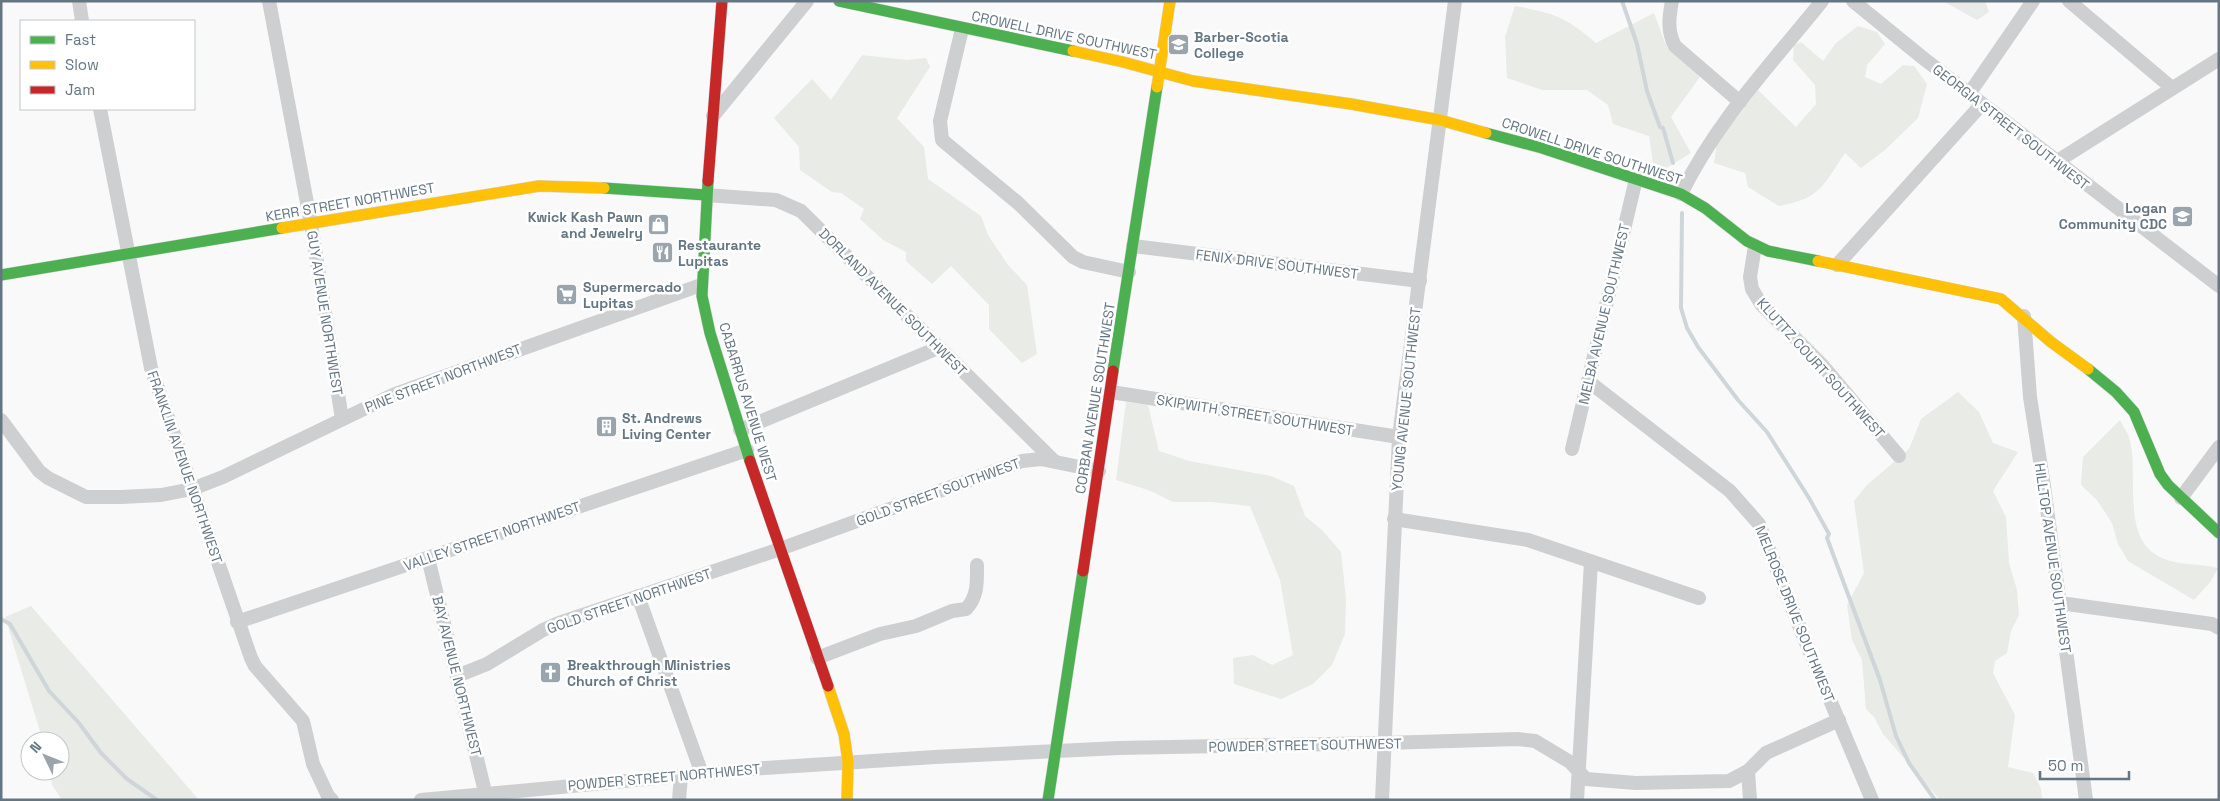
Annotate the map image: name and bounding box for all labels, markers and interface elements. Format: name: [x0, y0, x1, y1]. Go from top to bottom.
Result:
street label: CROWELL DRIVE SOUTHWEST: [970, 7, 1158, 63]
legend: [20, 20, 195, 110]
place label: Barber-Scotia College: [1194, 28, 1289, 62]
text: Fast: [65, 30, 96, 49]
school or university icon: Barber-Scotia College: [1166, 33, 1190, 57]
text: Slow: [65, 55, 99, 74]
street label: GEORGIA STREET SOUTHWEST: [1929, 60, 2093, 194]
text: Jam: [65, 80, 95, 99]
street label: CROWELL DRIVE SOUTHWEST: [1500, 113, 1684, 189]
street label: KERR STREET NORTHWEST: [264, 178, 436, 226]
place label: Logan Community CDC: [2059, 199, 2167, 233]
school or university icon: Logan Community CDC: [2171, 204, 2195, 228]
place label: Kwick Kash Pawn and Jewelry: [528, 208, 643, 242]
shop icon: Kwick Kash Pawn and Jewelry: [647, 213, 671, 237]
street label: MELBA AVENUE SOUTHWEST: [1574, 222, 1634, 406]
street label: DORLAND AVENUE SOUTHWEST: [815, 224, 971, 380]
street label: GUY AVENUE NORTHWEST: [303, 229, 347, 397]
place label: Restaurante Lupitas: [678, 236, 761, 270]
restaurant icon: Restaurante Lupitas: [650, 241, 674, 265]
street label: FENIX DRIVE SOUTHWEST: [1195, 245, 1359, 283]
place label: Supermercado Lupitas: [583, 278, 682, 312]
supermarket icon: Supermercado Lupitas: [555, 283, 579, 307]
street label: KLUTTZ COURT SOUTHWEST: [1753, 294, 1889, 442]
street label: CORBAN AVENUE SOUTHWEST: [1071, 301, 1119, 495]
street label: YOUNG AVENUE SOUTHWEST: [1387, 306, 1425, 492]
street label: CABARRUS AVENUE WEST: [715, 320, 781, 484]
street label: PINE STREET NORTHWEST: [362, 340, 524, 416]
street label: FRANKLIN AVENUE NORTHWEST: [143, 368, 227, 566]
street label: SKIPWITH STREET SOUTHWEST: [1155, 391, 1355, 439]
place label: St. Andrews Living Center: [622, 409, 712, 443]
building icon: St. Andrews Living Center: [594, 414, 618, 438]
street label: GOLD STREET SOUTHWEST: [854, 454, 1022, 530]
street label: HILLTOP AVENUE SOUTHWEST: [2031, 462, 2075, 654]
street label: VALLEY STREET NORTHWEST: [401, 497, 583, 575]
street label: MELROSE DRIVE SOUTHWEST: [1751, 523, 1839, 705]
street label: GOLD STREET NORTHWEST: [544, 564, 714, 638]
street label: BAY AVENUE NORTHWEST: [428, 594, 486, 758]
place label: Breakthrough Ministries Church of Christ: [567, 656, 731, 690]
church icon: Breakthrough Ministries Church of Christ: [539, 661, 563, 685]
north arrow: [20, 731, 70, 781]
street label: POWDER STREET SOUTHWEST: [1208, 734, 1402, 756]
text: N: [26, 738, 45, 757]
scale bar: [2040, 748, 2129, 780]
text: 50 m: [2048, 756, 2083, 775]
street label: POWDER STREET NORTHWEST: [567, 760, 761, 794]

